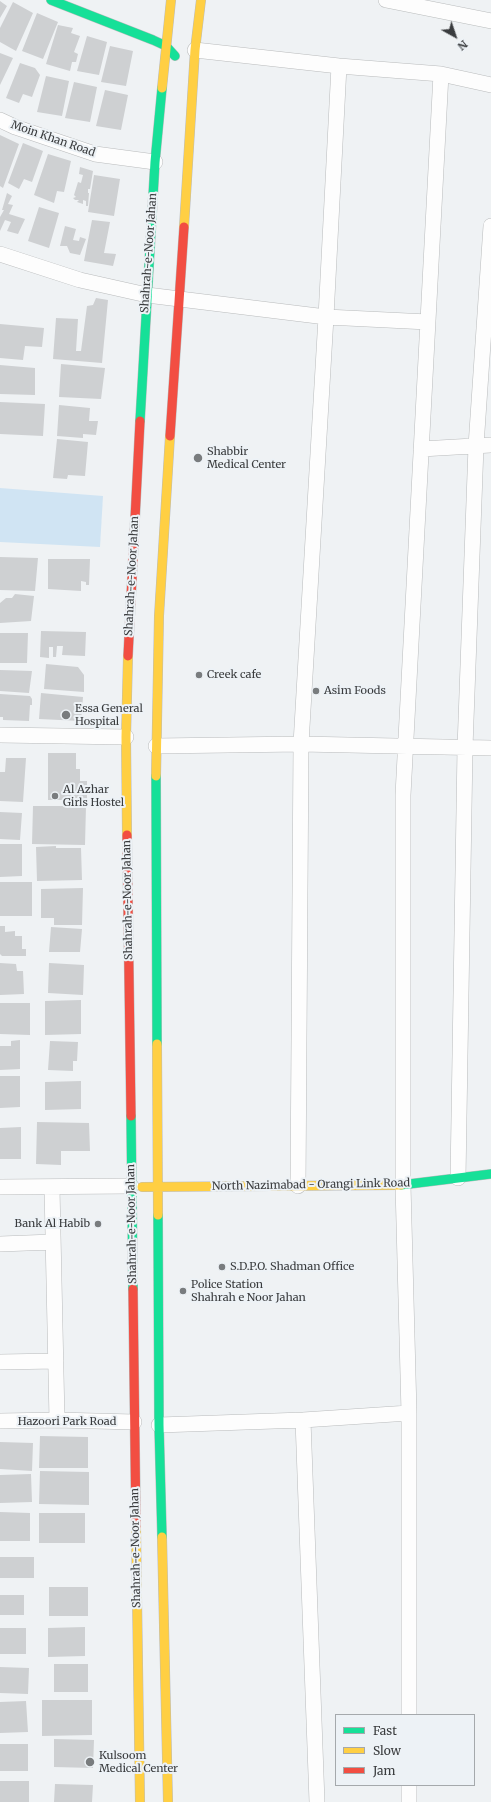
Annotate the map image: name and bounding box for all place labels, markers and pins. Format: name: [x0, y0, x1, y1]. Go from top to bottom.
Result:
place label: Shabbir Medical Center: [207, 445, 286, 471]
marker: Shabbir Medical Center: [192, 452, 204, 464]
place label: Creek cafe: [207, 668, 261, 682]
marker: Creek cafe: [194, 670, 204, 680]
place label: Asim Foods: [324, 684, 386, 698]
marker: Asim Foods: [311, 686, 321, 696]
place label: Essa General Hospital: [75, 702, 143, 728]
marker: Essa General Hospital: [60, 709, 72, 721]
place label: Al Azhar Girls Hostel: [63, 783, 124, 809]
marker: Al Azhar Girls Hostel: [50, 791, 60, 801]
place label: Bank Al Habib: [15, 1217, 90, 1231]
marker: Bank Al Habib: [93, 1219, 103, 1229]
place label: S.D.P.O. Shadman Office: [230, 1260, 354, 1274]
marker: S.D.P.O. Shadman Office: [217, 1262, 227, 1272]
place label: Police Station Shahrah e Noor Jahan: [191, 1278, 306, 1304]
marker: Police Station Shahrah e Noor Jahan: [178, 1286, 188, 1296]
place label: Kulsoom Medical Center: [99, 1749, 178, 1775]
marker: Kulsoom Medical Center: [84, 1756, 96, 1768]

